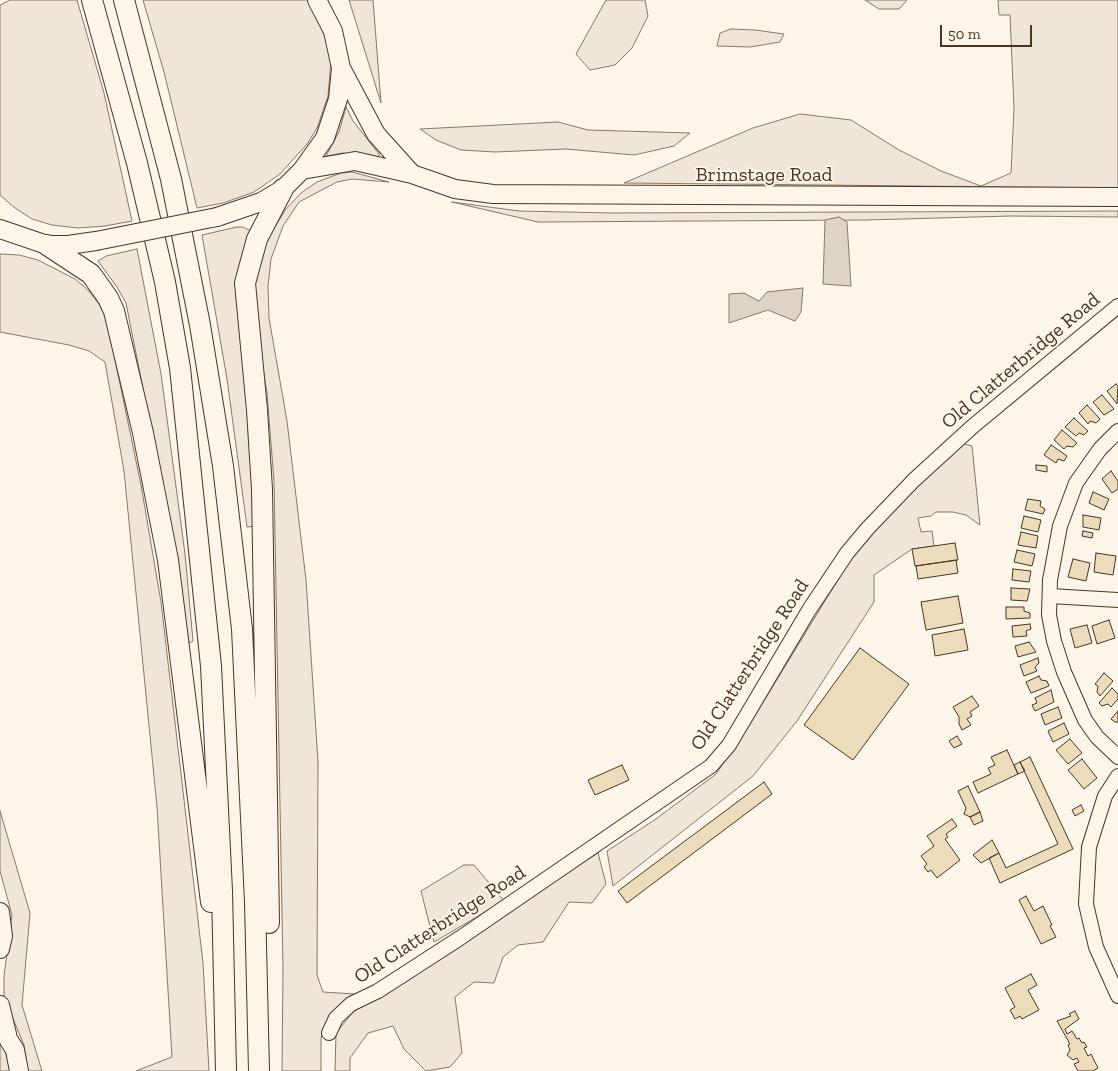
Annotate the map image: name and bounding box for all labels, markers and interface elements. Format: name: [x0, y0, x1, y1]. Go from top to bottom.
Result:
scale bar: [943, 15, 1036, 47]
text: 50 m: [948, 25, 981, 43]
street label: Brimstage Road: [695, 163, 833, 187]
street label: Old Clatterbridge Road: [937, 288, 1105, 434]
street label: Old Clatterbridge Road: [686, 575, 814, 755]
street label: Old Clatterbridge Road: [350, 861, 530, 989]

